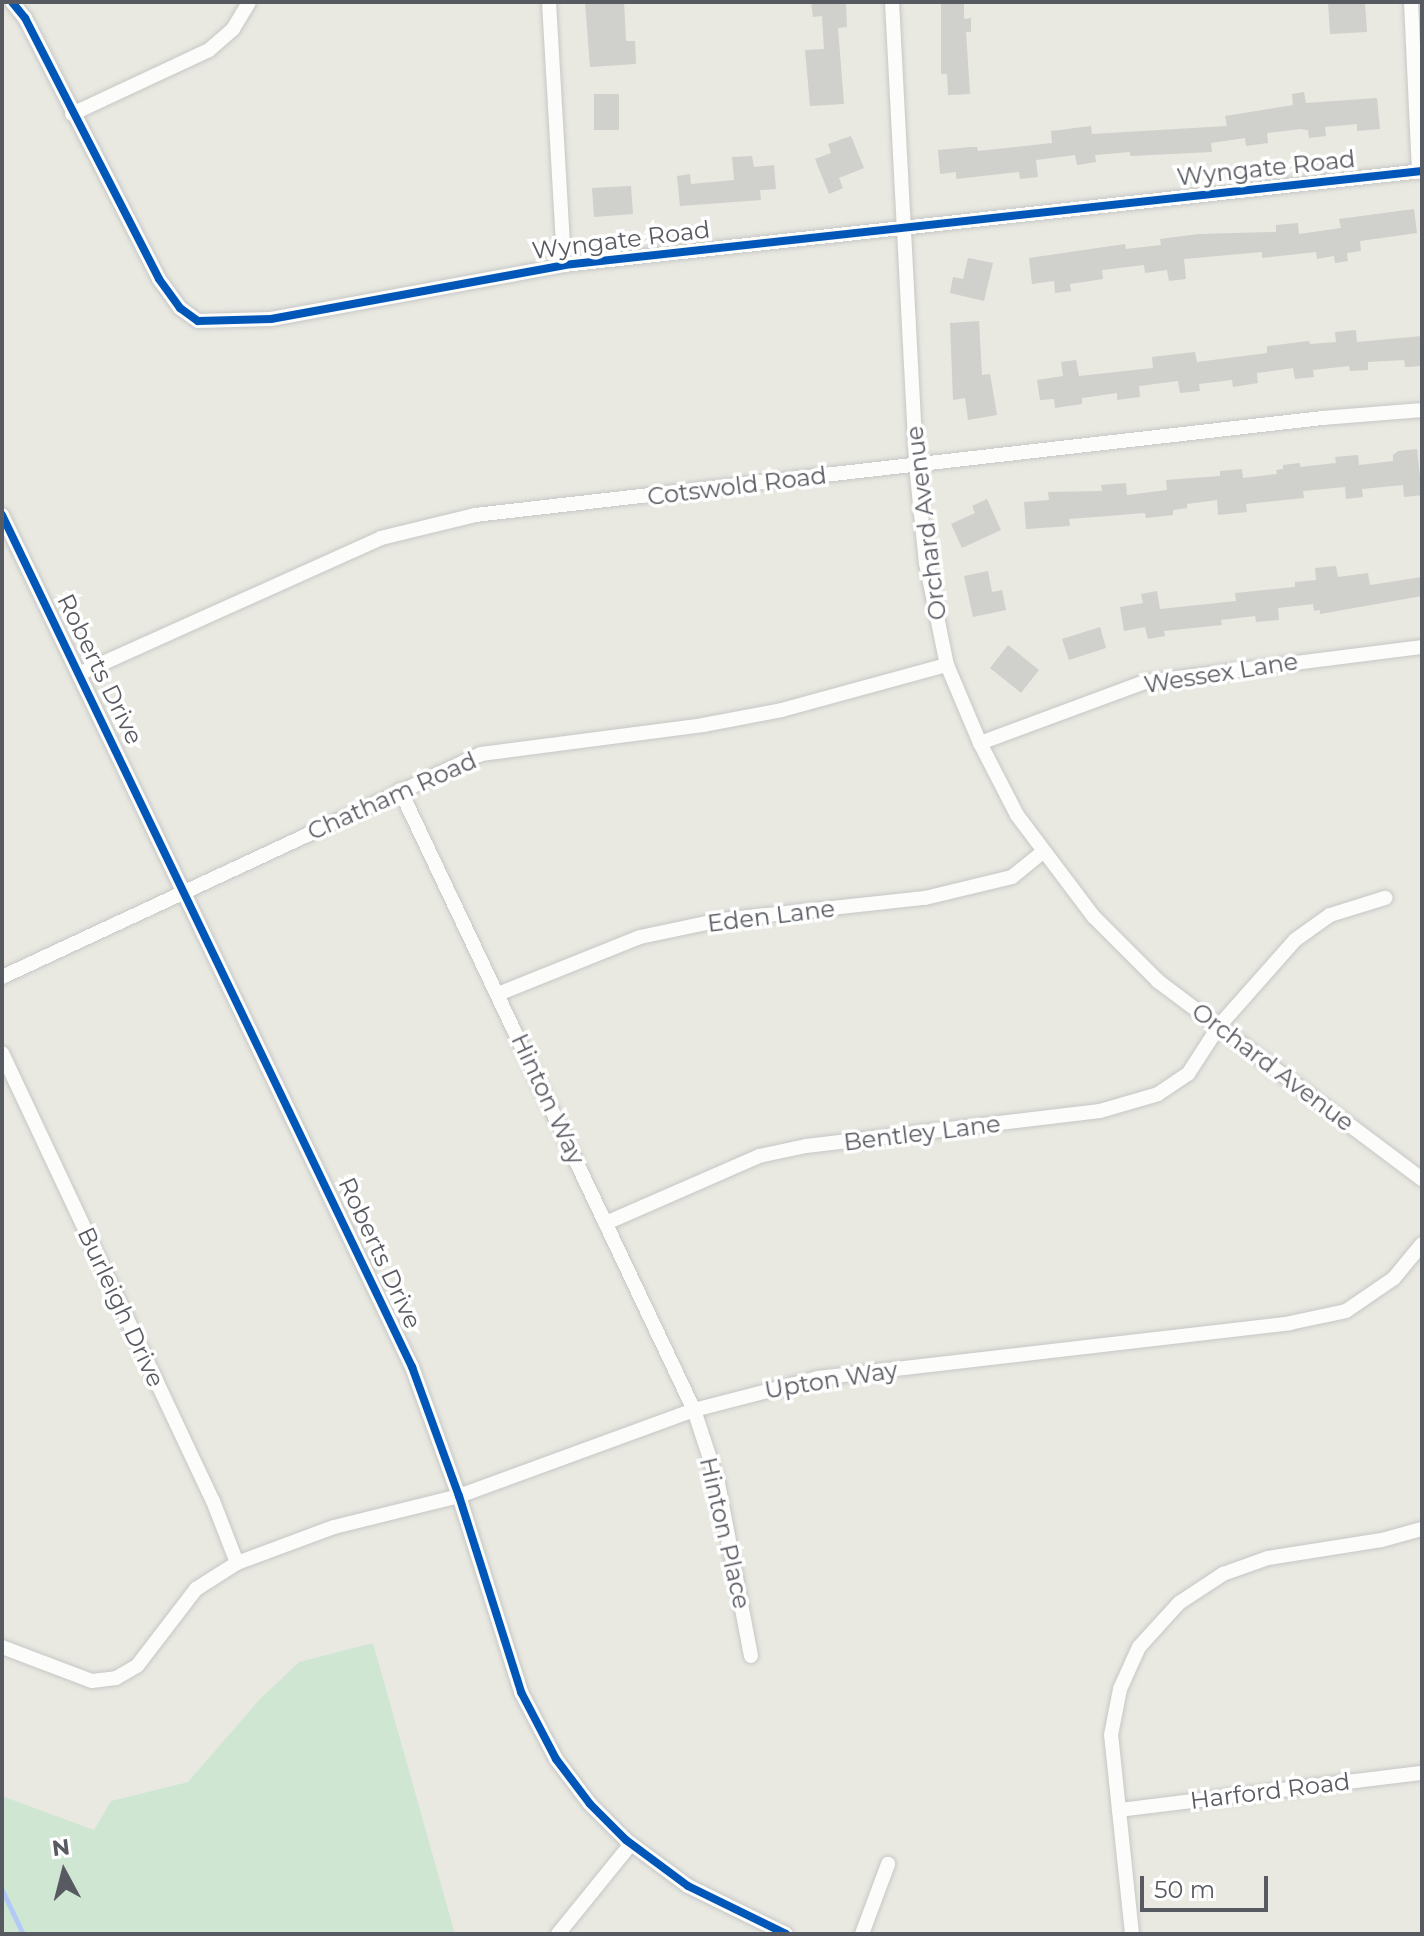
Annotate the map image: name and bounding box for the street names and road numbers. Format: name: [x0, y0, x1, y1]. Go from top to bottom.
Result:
street label: Wyngate Road: [1175, 144, 1357, 192]
street label: Wyngate Road: [530, 215, 712, 265]
street label: Orchard Avenue: [900, 424, 952, 622]
street label: Cotswold Road: [646, 461, 828, 511]
street label: Roberts Drive: [51, 589, 149, 749]
street label: Wessex Lane: [1142, 647, 1300, 699]
street label: Chatham Road: [303, 746, 481, 846]
street label: Eden Lane: [706, 894, 836, 938]
street label: Orchard Avenue: [1186, 997, 1360, 1137]
street label: Hinton Way: [505, 1029, 591, 1169]
street label: Bentley Lane: [842, 1109, 1002, 1157]
street label: Roberts Drive: [332, 1173, 428, 1333]
street label: Burleigh Drive: [71, 1223, 171, 1391]
street label: Upton Way: [762, 1355, 900, 1405]
street label: Hinton Place: [694, 1454, 756, 1612]
street label: Harford Road: [1188, 1767, 1352, 1815]

